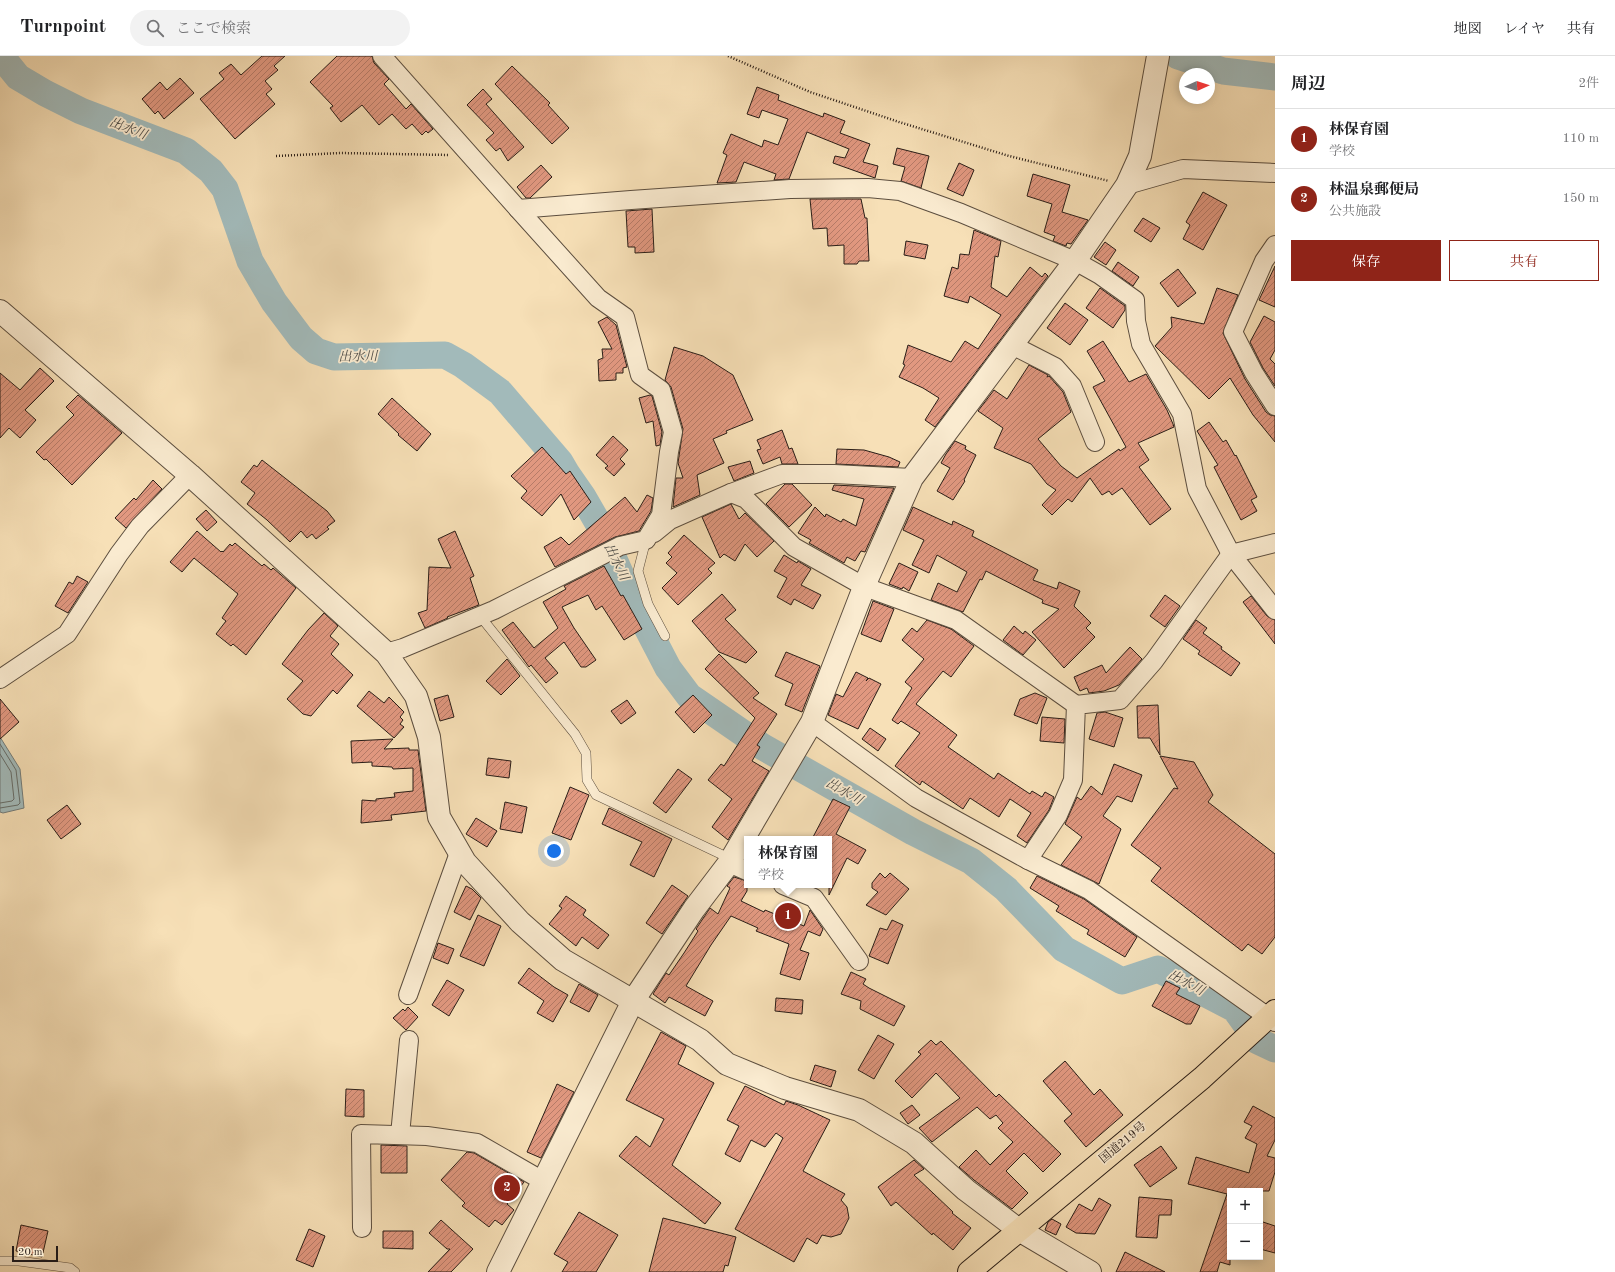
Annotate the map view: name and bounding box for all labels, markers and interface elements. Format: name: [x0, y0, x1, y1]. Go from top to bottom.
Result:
search box: [130, 10, 410, 46]
icon: search: [144, 17, 166, 39]
text: Turnpoint: [20, 18, 106, 37]
text: ここで検索: [176, 22, 251, 37]
text: 地図: [1454, 22, 1482, 36]
text: レイヤ: [1504, 22, 1545, 36]
text: 共有: [1567, 22, 1595, 36]
north arrow: [1179, 68, 1215, 104]
text: 周辺: [1291, 76, 1325, 93]
text: 2件: [1578, 77, 1599, 90]
water label: 出水川: [107, 115, 151, 143]
text: 林保育園: [1329, 123, 1389, 138]
text: 1: [1300, 132, 1308, 145]
text: 110 m: [1562, 132, 1599, 145]
text: 学校: [1329, 145, 1355, 158]
text: 林温泉郵便局: [1329, 183, 1419, 198]
text: 2: [1300, 192, 1308, 205]
text: 150 m: [1562, 192, 1599, 205]
text: 公共施設: [1329, 205, 1381, 218]
button: 保存: [1291, 240, 1441, 281]
button: 共有: [1449, 240, 1599, 281]
water label: 出水川: [338, 349, 380, 364]
water label: 出水川: [602, 541, 632, 584]
water label: 出水川: [824, 776, 866, 808]
popup: [744, 836, 832, 888]
your location: [544, 841, 564, 861]
text: 林保育園: [758, 847, 818, 862]
text: 学校: [758, 869, 784, 882]
pin: 1: [775, 901, 801, 931]
water label: 出水川: [1166, 967, 1208, 999]
street label: 国道219号: [1096, 1119, 1149, 1166]
pin: 2: [494, 1173, 520, 1203]
map controls: [1227, 1188, 1263, 1260]
button: +: [1227, 1188, 1263, 1224]
button: −: [1227, 1224, 1263, 1260]
scale bar: [12, 1244, 58, 1263]
text: 20 m: [18, 1247, 43, 1258]

